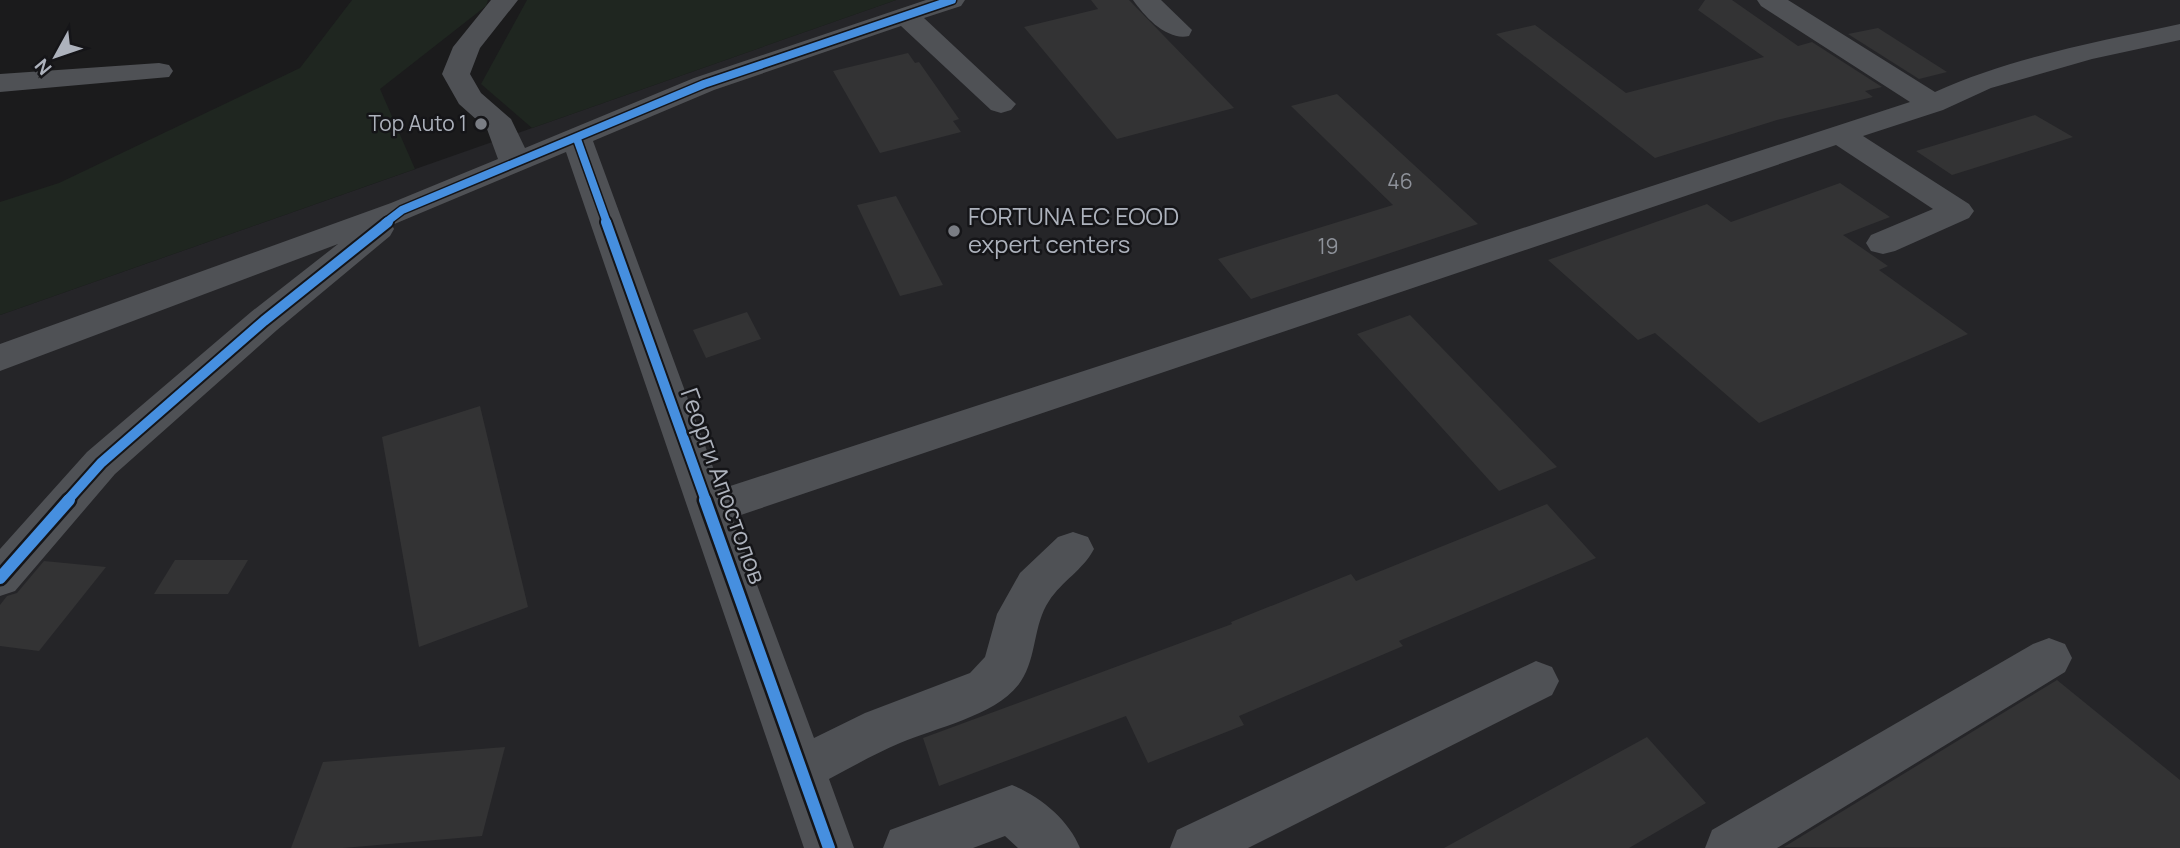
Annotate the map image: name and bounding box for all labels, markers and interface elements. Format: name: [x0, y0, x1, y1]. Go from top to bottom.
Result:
north arrow: [21, 21, 91, 91]
text: N: [29, 53, 57, 81]
place label: Top Auto 1: [369, 109, 467, 137]
marker: Top Auto 1: [473, 116, 489, 132]
house number: 46: [1387, 167, 1413, 195]
place label: FORTUNA EC EOOD expert centers: [968, 199, 1179, 260]
marker: FORTUNA EC EOOD expert centers: [946, 223, 962, 239]
house number: 19: [1317, 232, 1339, 260]
street label: Георги Апостолов: [674, 383, 775, 588]

